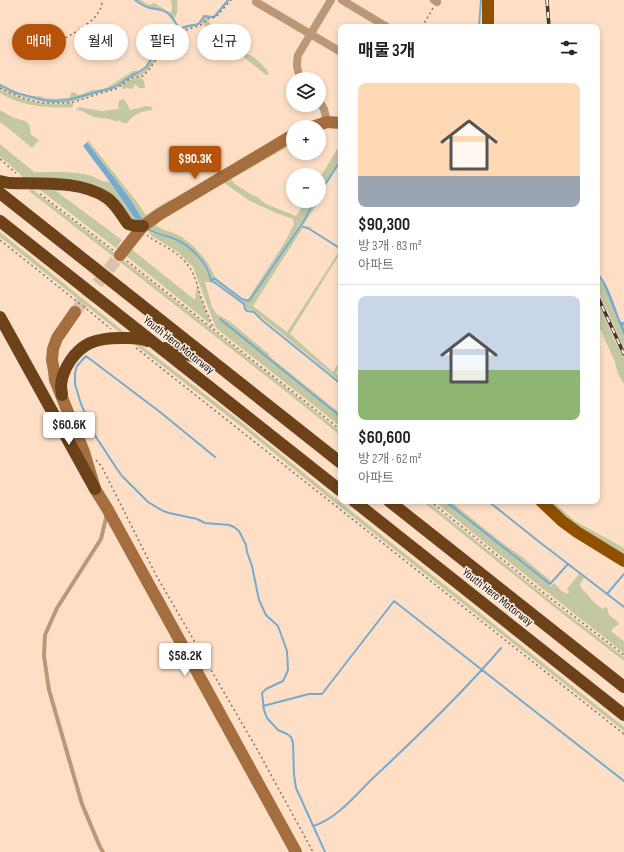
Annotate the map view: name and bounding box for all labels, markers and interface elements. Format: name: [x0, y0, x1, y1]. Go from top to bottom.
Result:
chip: 매매: [12, 24, 66, 60]
chip: 월세: [74, 24, 128, 60]
chip: 필터: [136, 24, 189, 60]
chip: 신규: [197, 24, 251, 60]
icon: filters: [558, 37, 580, 59]
text: 매물 3개: [358, 41, 415, 61]
map controls: [286, 72, 326, 208]
button: layers: [286, 72, 326, 112]
icon: home: [433, 109, 505, 181]
button: +: [286, 120, 326, 160]
pin: $90.3K: [162, 146, 228, 180]
text: $90.3K: [178, 151, 212, 167]
button: −: [286, 168, 326, 208]
text: $90,300: [358, 215, 410, 235]
text: 방 3개 · 83 m²: [358, 238, 422, 254]
text: 아파트: [358, 257, 394, 273]
street label: Youth Hero Motorway: [140, 313, 218, 378]
icon: home: [433, 322, 505, 394]
pin: $60.6K: [36, 412, 102, 446]
text: $60.6K: [52, 417, 86, 433]
text: $60,600: [358, 428, 411, 448]
text: 방 2개 · 62 m²: [358, 451, 422, 467]
text: 아파트: [358, 470, 394, 486]
street label: Youth Hero Motorway: [459, 565, 537, 630]
pin: $58.2K: [152, 643, 218, 677]
text: $58.2K: [168, 648, 202, 664]

